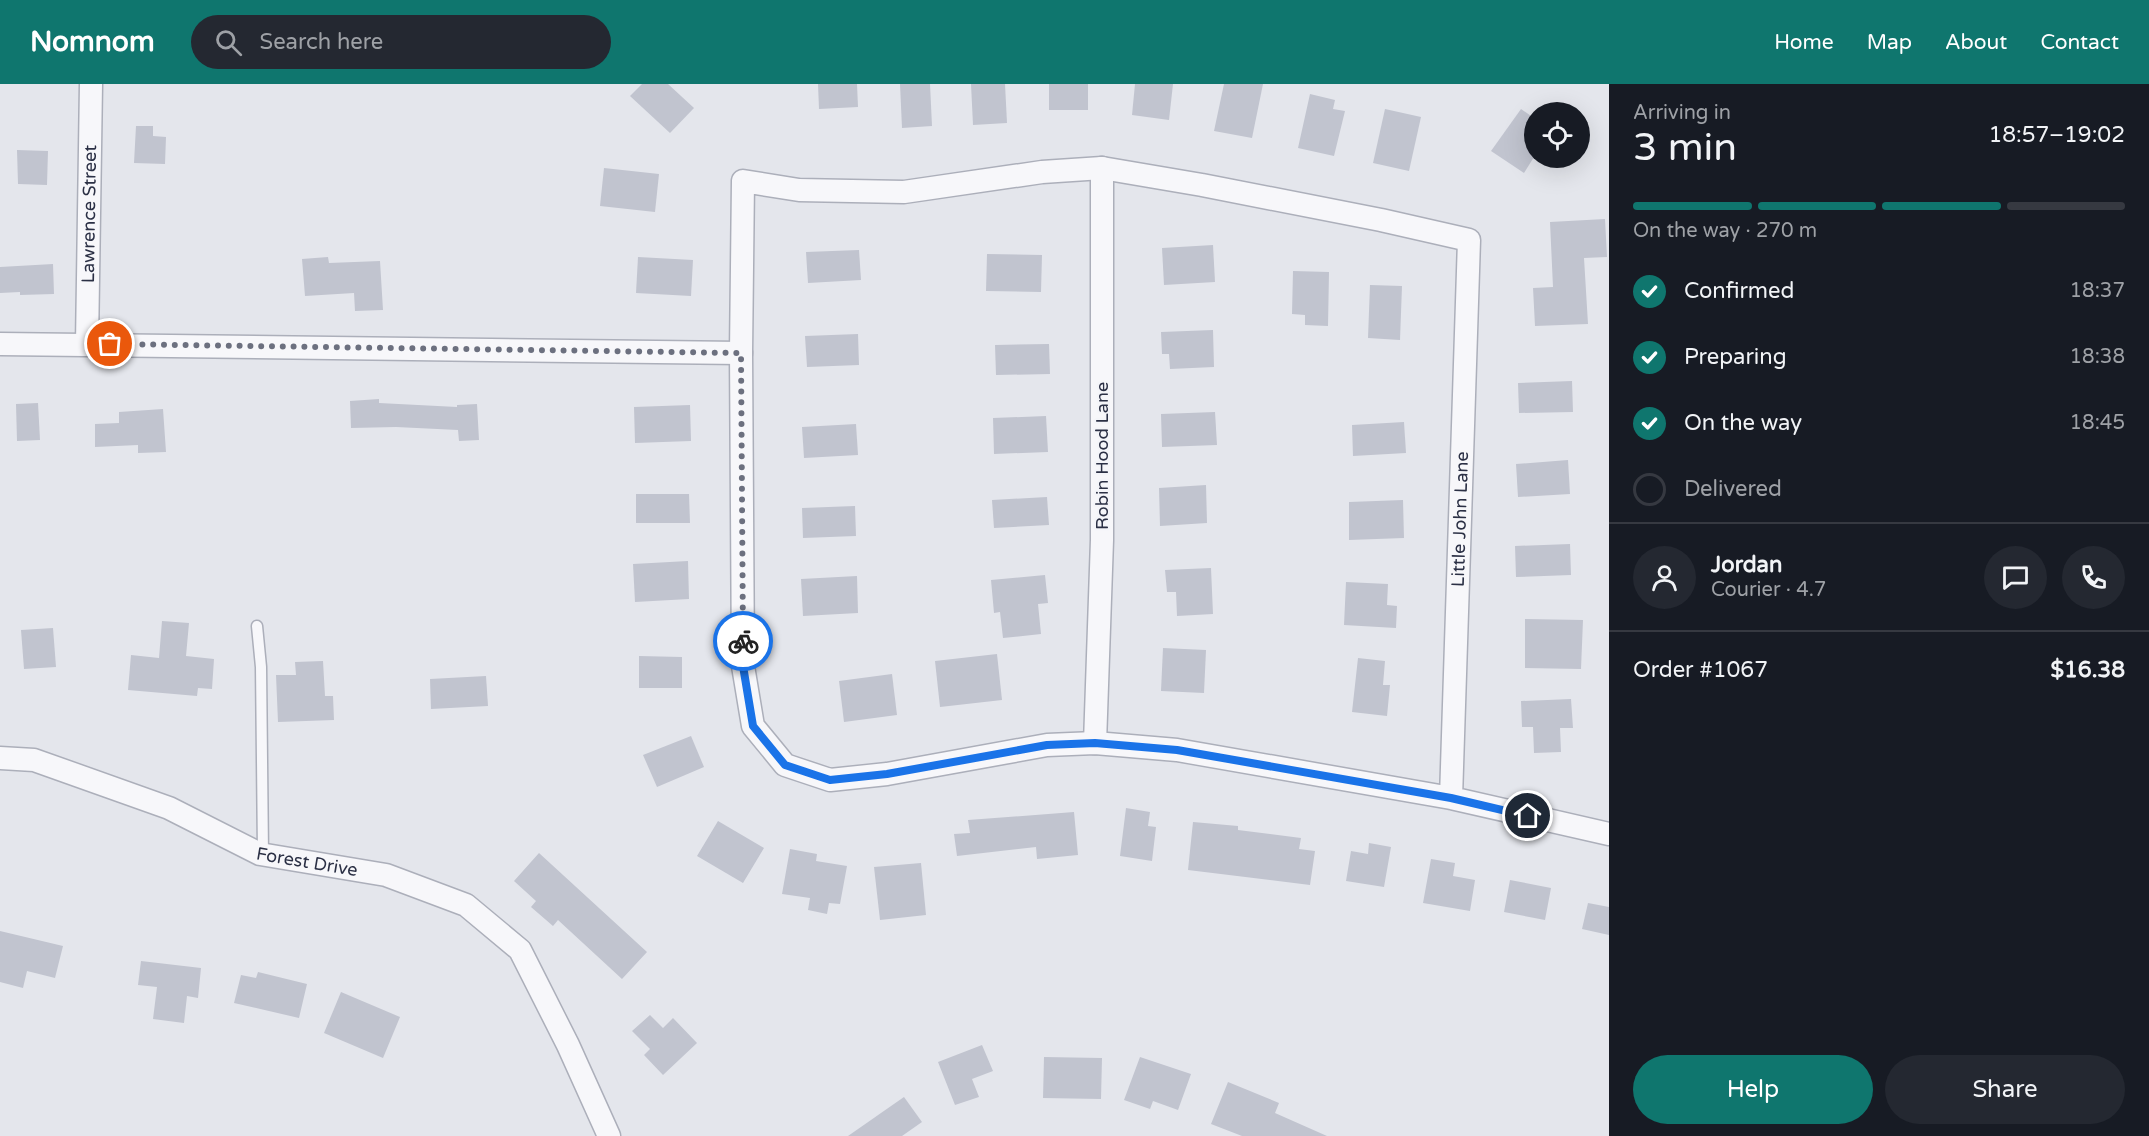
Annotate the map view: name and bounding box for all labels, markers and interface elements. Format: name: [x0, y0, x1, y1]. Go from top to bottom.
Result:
search box: [191, 15, 611, 69]
text: Nomnom: [30, 25, 155, 59]
icon: search: [212, 26, 245, 59]
text: Search here: [260, 29, 383, 55]
text: Home: [1774, 30, 1834, 55]
text: Map: [1867, 30, 1912, 55]
text: About: [1945, 30, 2007, 55]
text: Contact: [2040, 30, 2119, 55]
text: Arriving in: [1633, 101, 1731, 125]
map controls: [1524, 102, 1590, 168]
button: locate: [1524, 102, 1590, 168]
text: 18:57–19:02: [1988, 122, 2125, 148]
text: 3 min: [1633, 124, 1737, 171]
street label: Lawrence Street: [77, 145, 101, 283]
text: On the way · 270 m: [1633, 219, 1817, 243]
icon: check: [1633, 275, 1666, 308]
text: Confirmed: [1684, 278, 1794, 304]
text: 18:37: [2070, 279, 2125, 303]
pin: [84, 318, 135, 369]
icon: bag: [93, 327, 126, 360]
icon: check: [1633, 341, 1666, 374]
text: Preparing: [1684, 344, 1787, 370]
text: 18:38: [2070, 345, 2125, 369]
street label: Robin Hood Lane: [1091, 382, 1113, 530]
icon: check: [1633, 407, 1666, 440]
text: On the way: [1684, 410, 1802, 436]
text: 18:45: [2070, 411, 2125, 435]
street label: Little John Lane: [1447, 451, 1473, 587]
text: Delivered: [1684, 476, 1782, 502]
button: person: [1633, 546, 1696, 609]
button: chat: [1984, 546, 2047, 609]
button: phone: [2062, 546, 2125, 609]
text: Jordan: [1711, 552, 1782, 578]
text: Courier · 4.7: [1711, 578, 1826, 602]
courier: [713, 611, 773, 671]
icon: bike: [727, 625, 760, 658]
text: Order #1067: [1633, 657, 1768, 683]
text: $16.38: [2050, 657, 2125, 683]
pin: [1502, 790, 1553, 841]
icon: home: [1511, 799, 1544, 832]
street label: Forest Drive: [255, 843, 359, 881]
button: Help: [1633, 1055, 1873, 1124]
button: Share: [1885, 1055, 2125, 1124]

